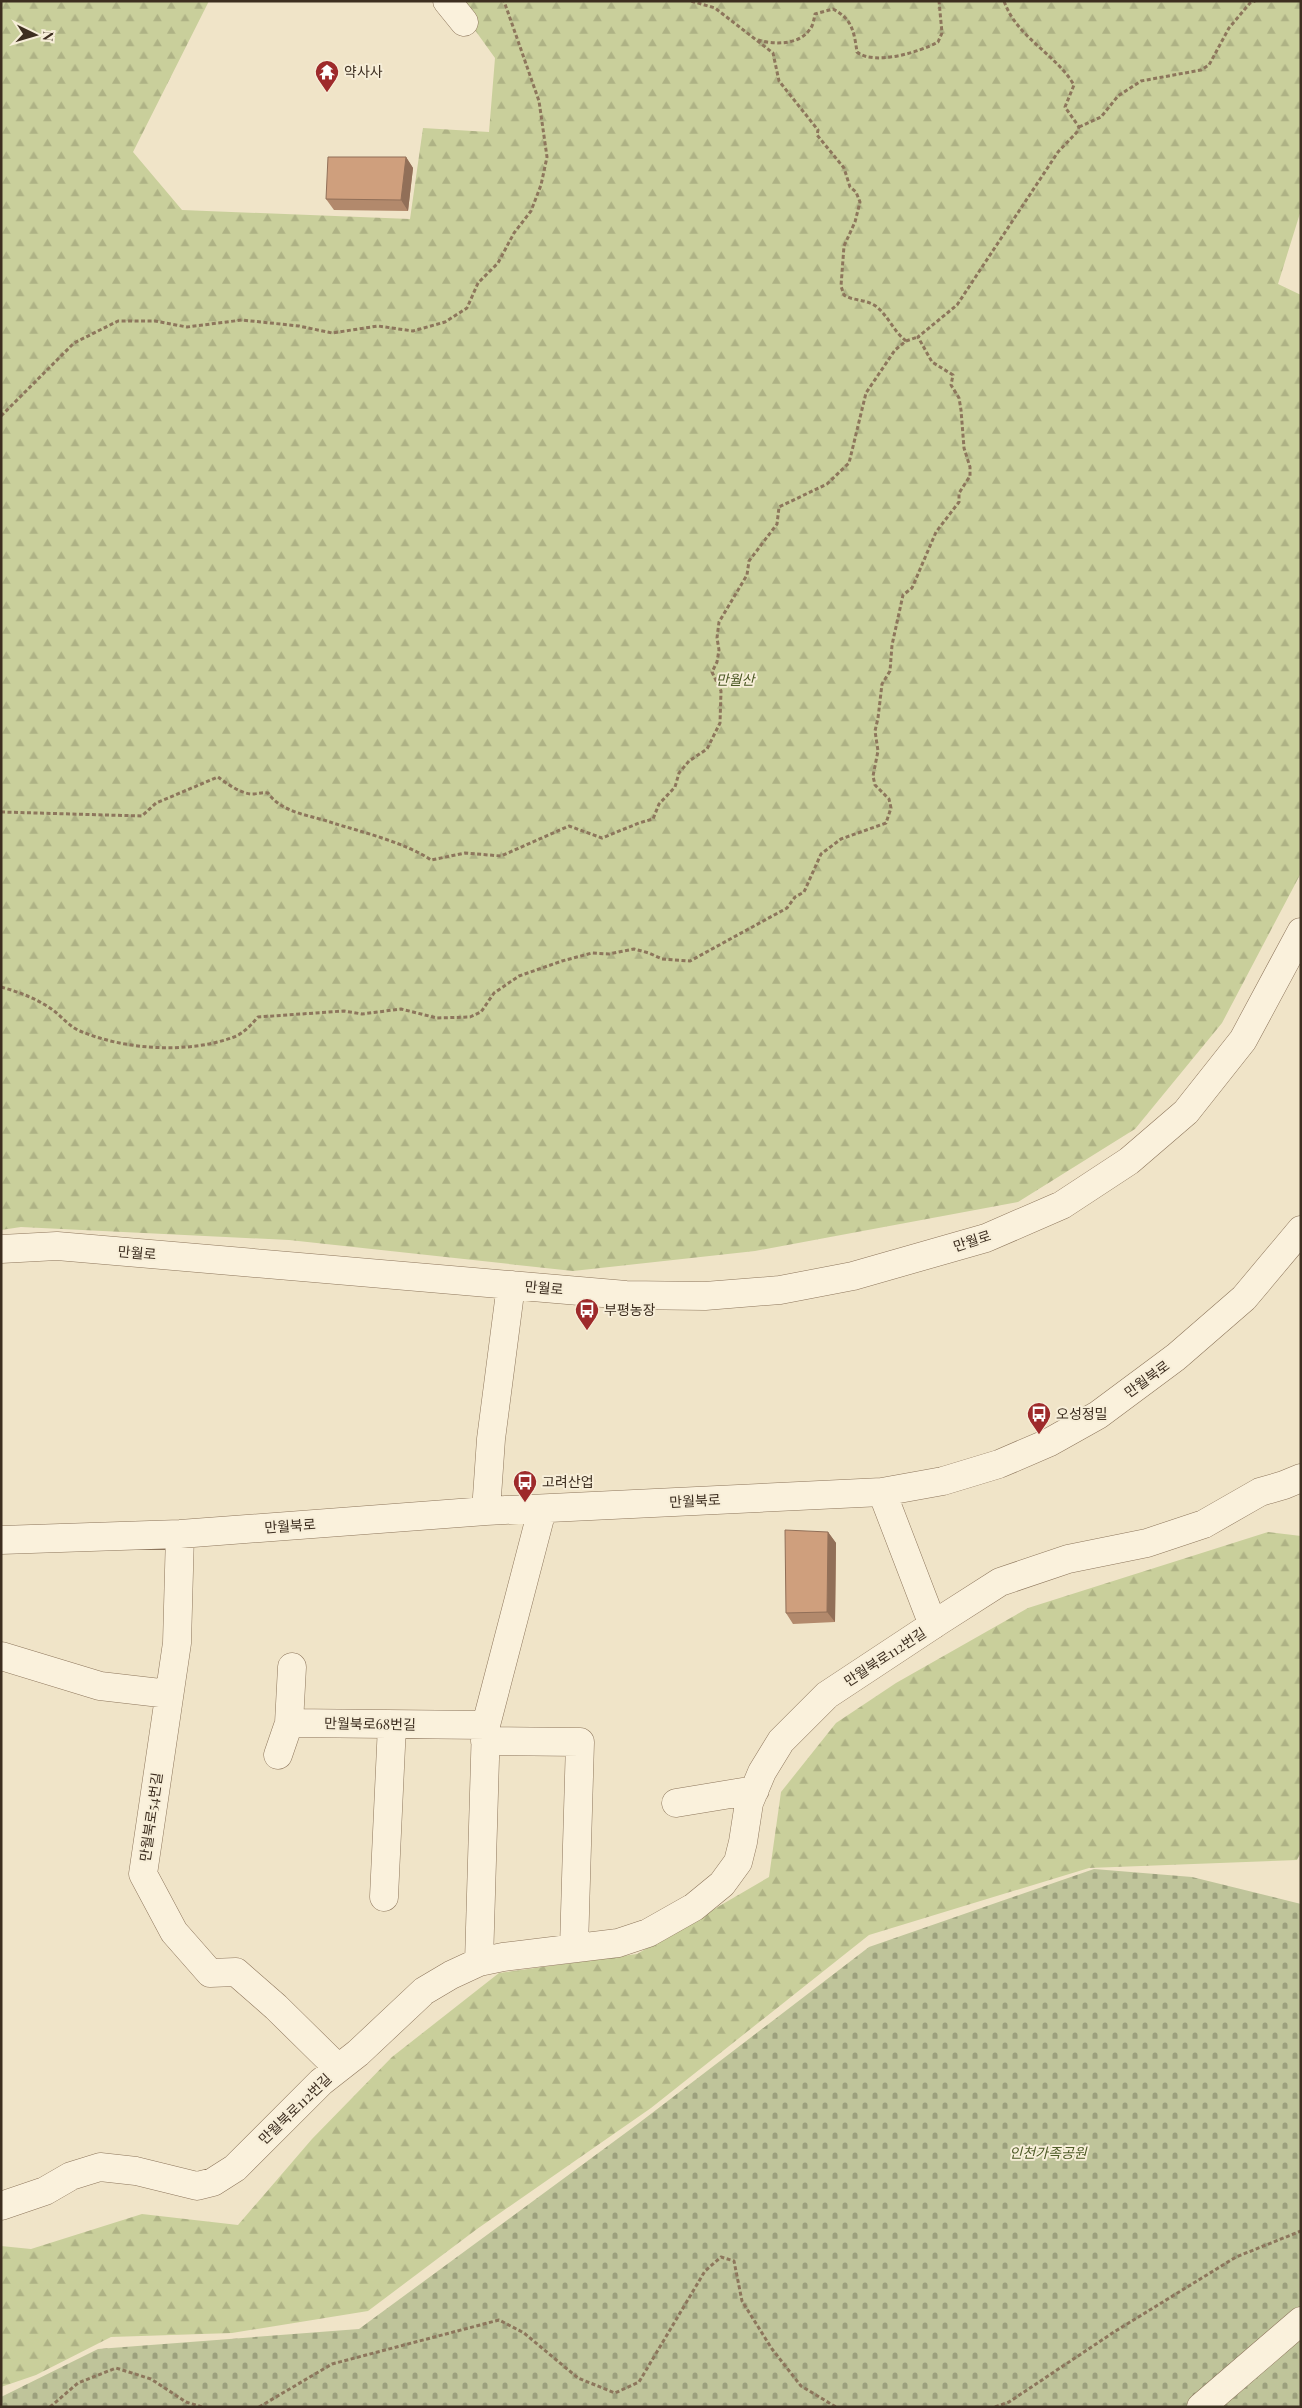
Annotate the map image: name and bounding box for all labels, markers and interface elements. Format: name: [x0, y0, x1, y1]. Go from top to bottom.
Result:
north arrow: [10, 10, 60, 60]
text: N: [39, 30, 58, 42]
temple icon: 약사사: [314, 59, 340, 93]
place label: 약사사: [344, 62, 383, 81]
park label: 만월산: [716, 670, 756, 689]
street label: 만월로: [951, 1225, 993, 1256]
street label: 만월로: [117, 1241, 157, 1264]
street label: 만월로: [524, 1276, 564, 1299]
bus stop icon: 부평농장: [574, 1297, 600, 1331]
place label: 부평농장: [604, 1300, 656, 1319]
street label: 만월북로: [1120, 1356, 1173, 1401]
bus stop icon: 오성정밀: [1026, 1401, 1052, 1435]
place label: 오성정밀: [1056, 1404, 1108, 1423]
bus stop icon: 고려산업: [512, 1469, 538, 1503]
place label: 고려산업: [542, 1472, 594, 1491]
street label: 만월북로: [669, 1490, 721, 1511]
street label: 만월북로: [264, 1514, 316, 1537]
street label: 만월북로112번길: [840, 1623, 929, 1690]
street label: 만월북로68번길: [324, 1713, 416, 1734]
street label: 만월북로54번길: [135, 1771, 166, 1863]
street label: 만월북로112번길: [254, 2069, 335, 2148]
park label: 인천가족공원: [1009, 2143, 1088, 2162]

